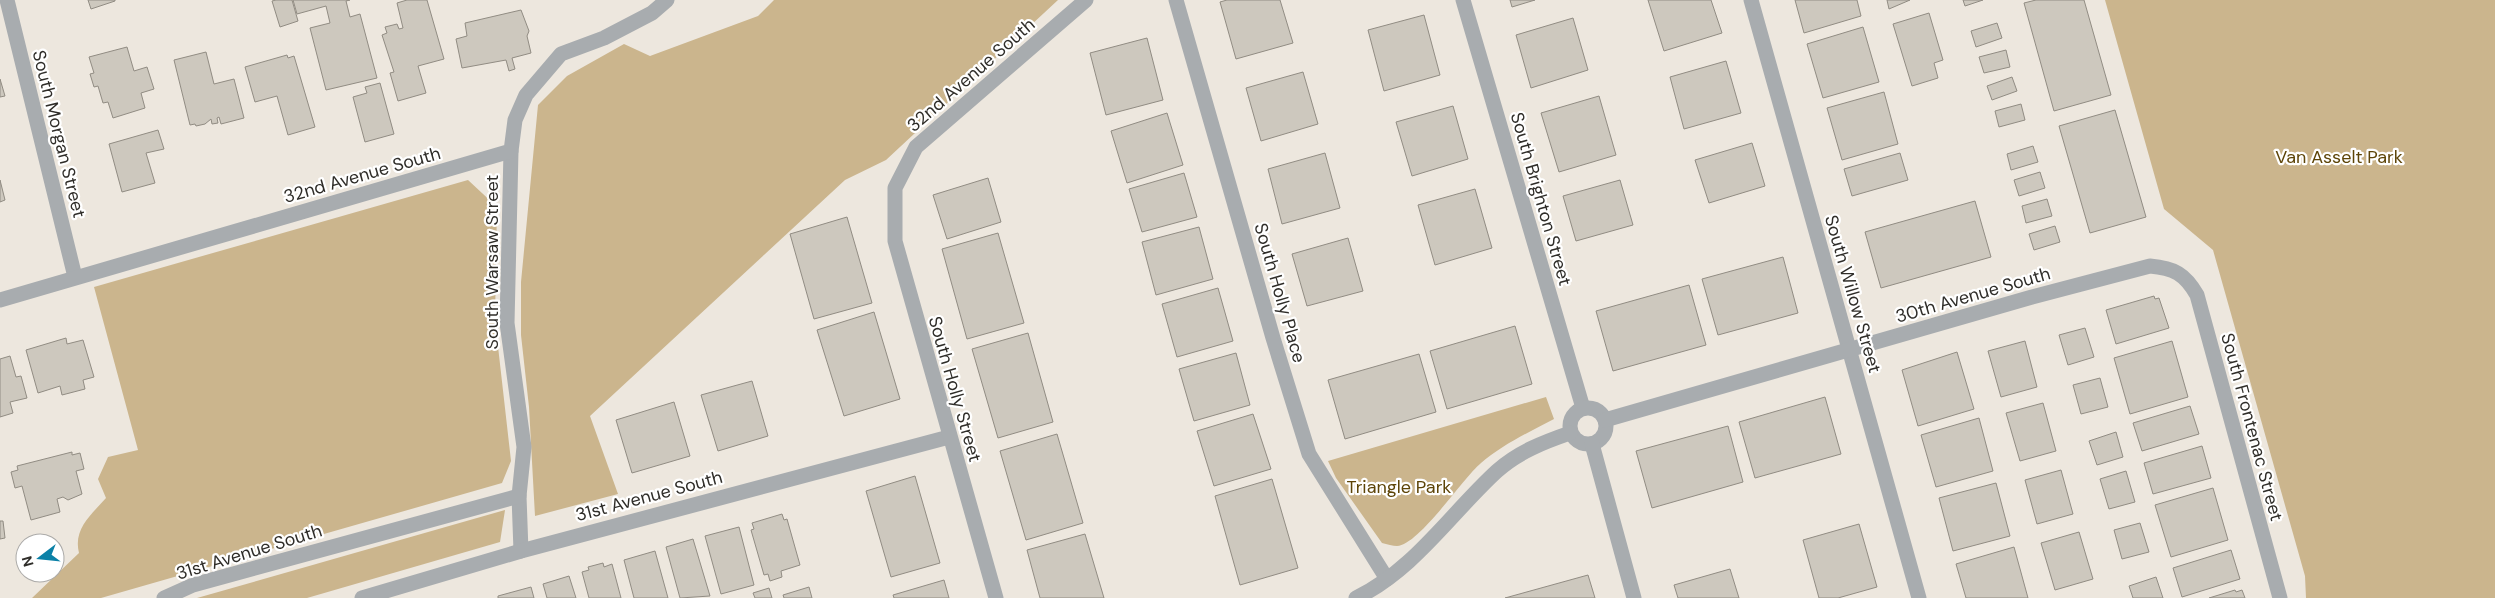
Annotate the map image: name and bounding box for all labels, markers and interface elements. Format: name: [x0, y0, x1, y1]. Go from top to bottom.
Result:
street label: 32nd Avenue South: [902, 13, 1040, 137]
street label: South Morgan Street: [27, 48, 91, 220]
street label: South Brighton Street: [1505, 109, 1577, 289]
street label: 32nd Avenue South: [281, 141, 443, 209]
park label: Van Asselt Park: [2275, 145, 2403, 169]
street label: South Warsaw Street: [480, 175, 504, 349]
street label: South Willow Street: [1819, 212, 1887, 376]
street label: South Holly Place: [1249, 220, 1311, 366]
street label: 30th Avenue South: [1893, 261, 2053, 329]
street label: South Holly Street: [923, 313, 987, 465]
street label: South Frontenac Street: [2215, 330, 2289, 524]
street label: 31st Avenue South: [573, 465, 725, 527]
park label: Triangle Park: [1347, 475, 1451, 499]
street label: 31st Avenue South: [173, 518, 325, 586]
north arrow: [15, 533, 65, 583]
text: N: [17, 554, 38, 569]

